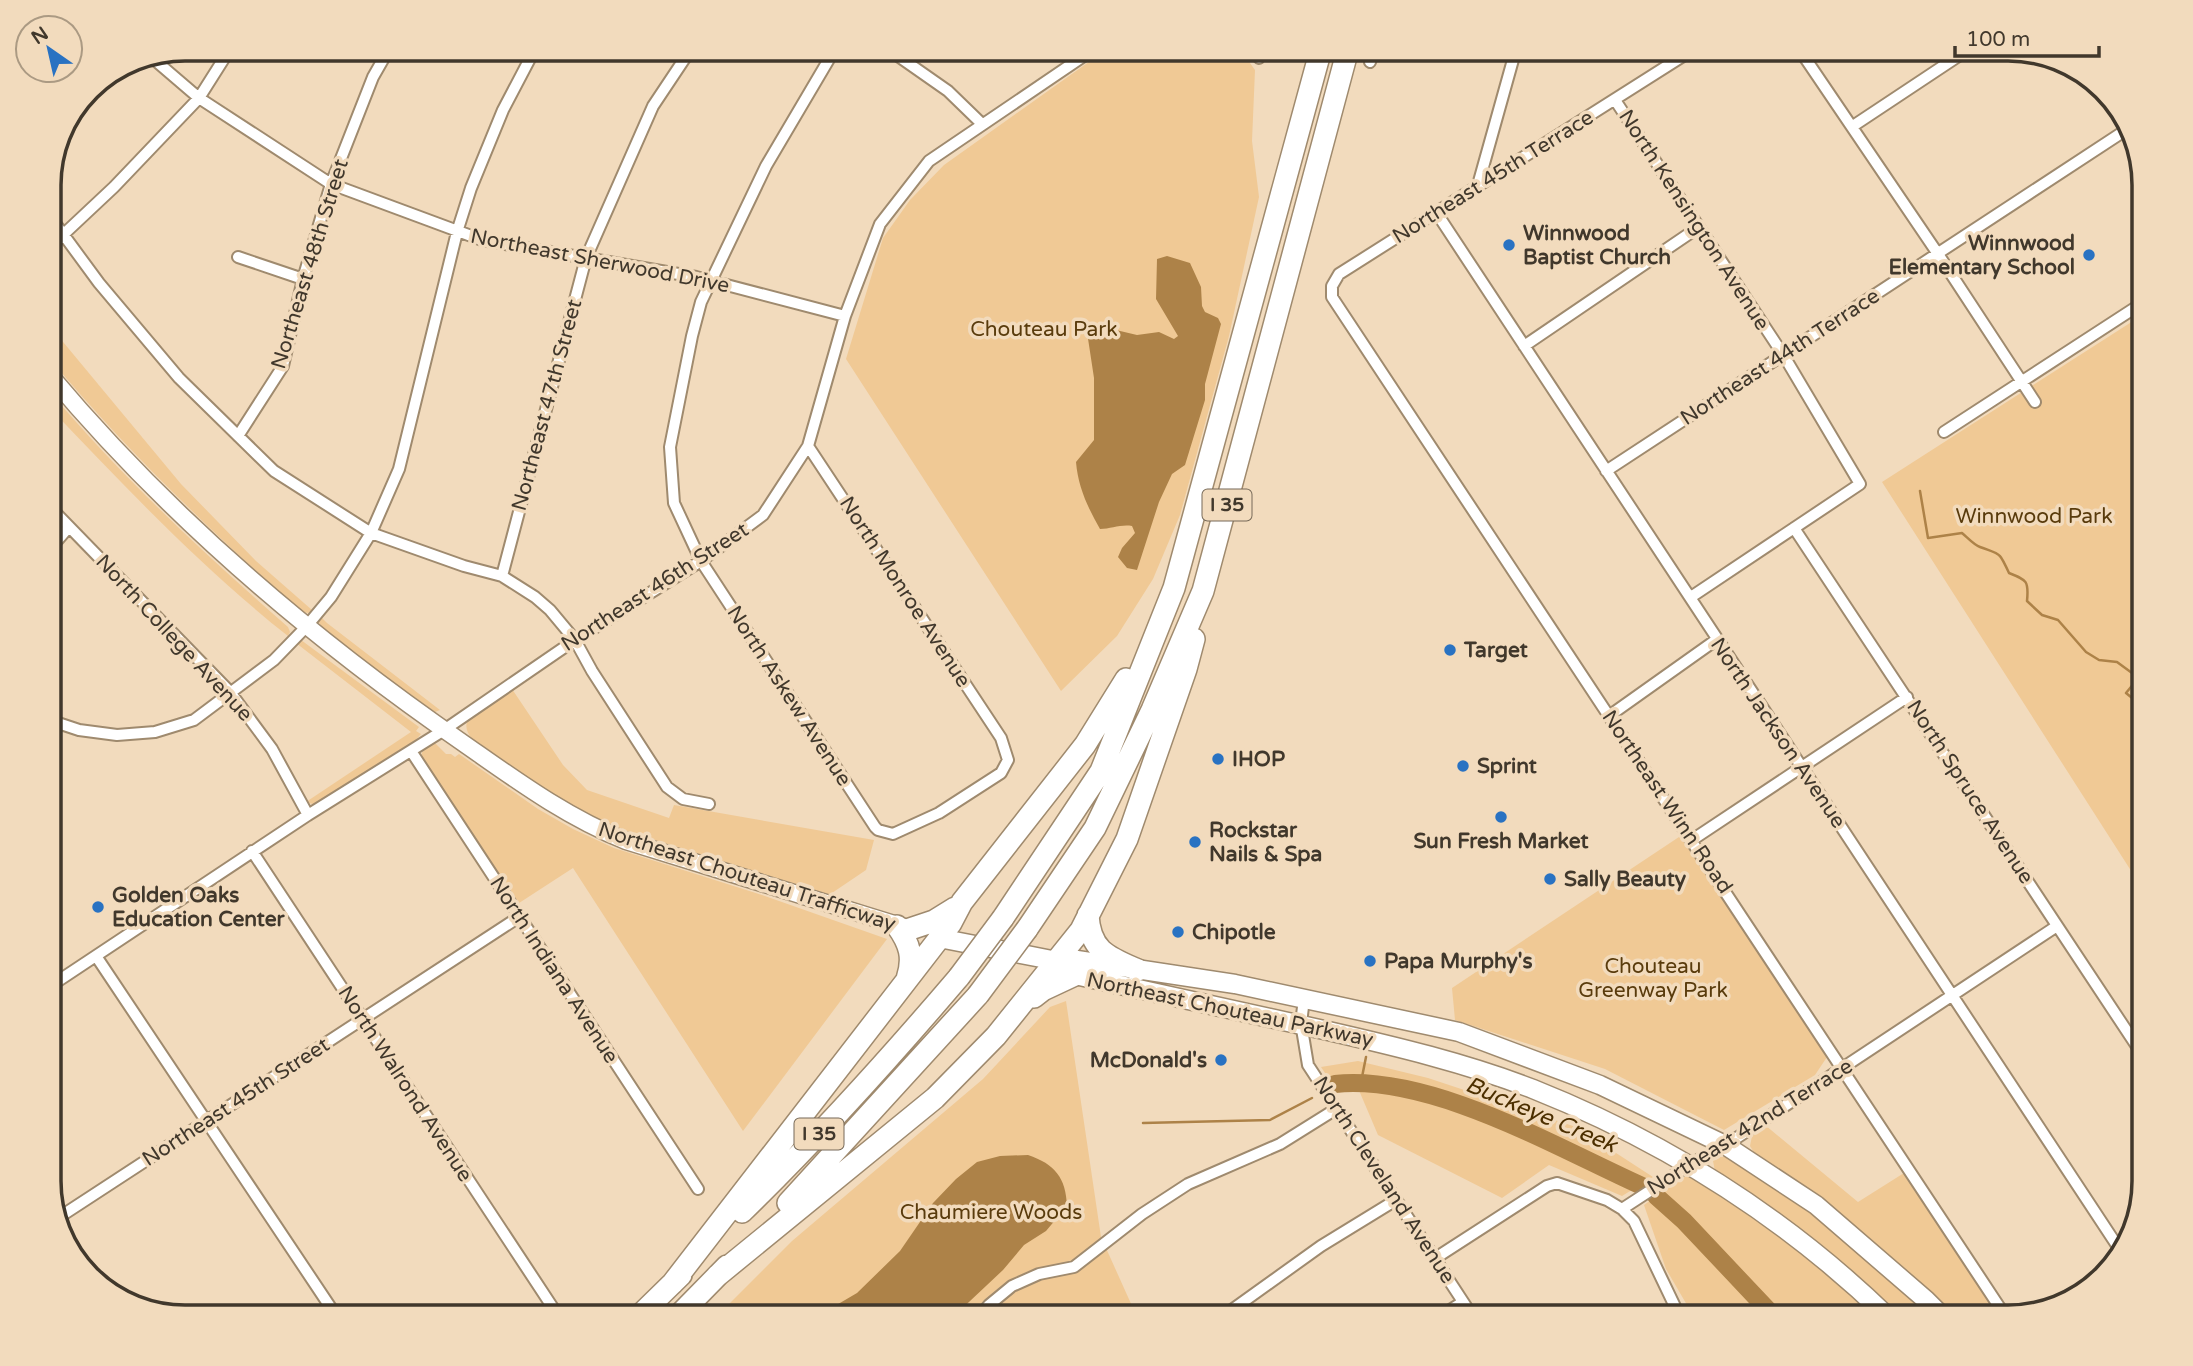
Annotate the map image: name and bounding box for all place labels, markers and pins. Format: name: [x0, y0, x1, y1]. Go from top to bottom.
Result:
place label: Winnwood Baptist Church: [1523, 221, 1671, 270]
place label: Winnwood Elementary School: [1888, 231, 2075, 280]
marker: Winnwood Baptist Church: [1501, 237, 1517, 253]
marker: Winnwood Elementary School: [2081, 247, 2097, 263]
place label: Target: [1463, 638, 1528, 663]
marker: Target: [1442, 642, 1458, 658]
place label: IHOP: [1232, 747, 1285, 772]
marker: IHOP: [1210, 751, 1226, 767]
place label: Sprint: [1477, 754, 1537, 779]
marker: Sprint: [1455, 758, 1471, 774]
marker: Sun Fresh Market: [1493, 809, 1509, 825]
place label: Rockstar Nails & Spa: [1209, 818, 1322, 867]
place label: Sun Fresh Market: [1413, 829, 1589, 854]
marker: Rockstar Nails & Spa: [1187, 834, 1203, 850]
place label: Sally Beauty: [1564, 867, 1687, 892]
marker: Sally Beauty: [1542, 871, 1558, 887]
place label: Golden Oaks Education Center: [112, 883, 286, 932]
marker: Golden Oaks Education Center: [90, 899, 106, 915]
place label: Chipotle: [1192, 920, 1276, 945]
marker: Chipotle: [1170, 924, 1186, 940]
place label: Papa Murphy's: [1384, 949, 1533, 974]
marker: Papa Murphy's: [1362, 953, 1378, 969]
place label: McDonald's: [1090, 1048, 1207, 1073]
marker: McDonald's: [1213, 1052, 1229, 1068]

